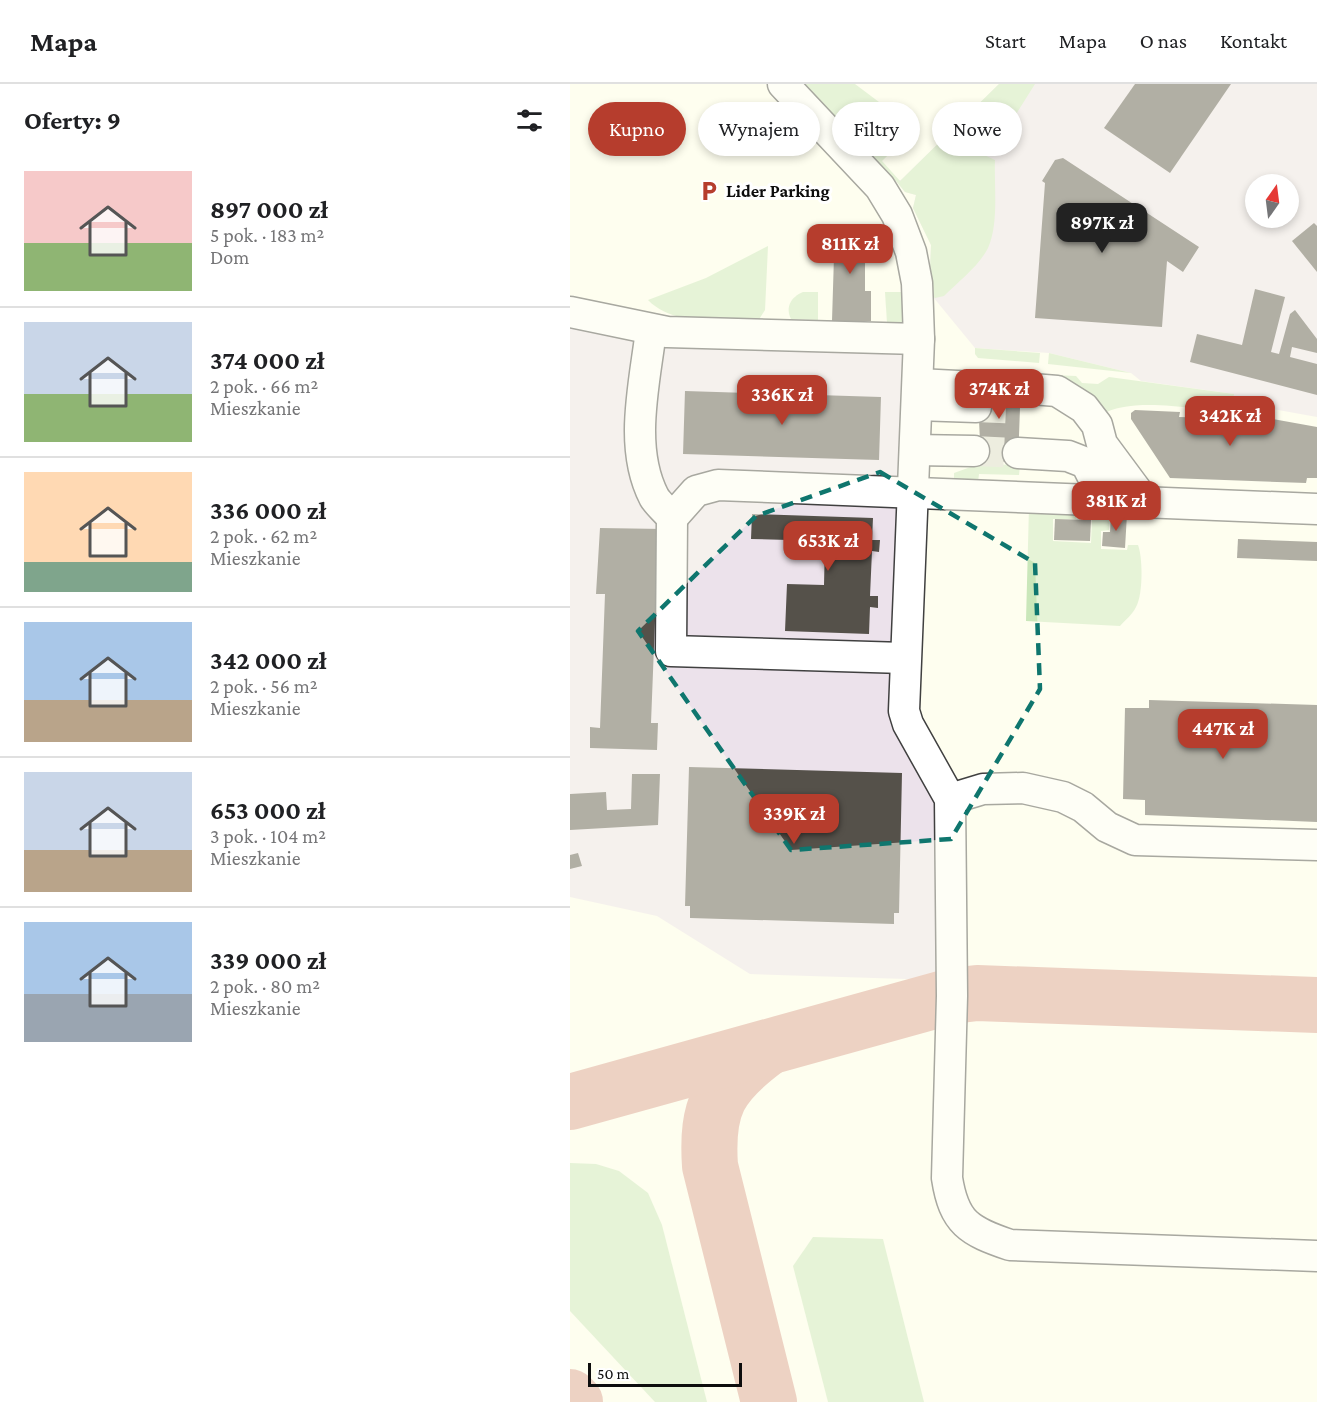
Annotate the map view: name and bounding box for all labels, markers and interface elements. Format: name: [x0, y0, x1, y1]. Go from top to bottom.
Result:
text: Mapa: [30, 26, 97, 57]
text: Start: [985, 29, 1026, 53]
text: Mapa: [1059, 29, 1107, 53]
text: O nas: [1140, 29, 1187, 53]
text: Kontakt: [1220, 29, 1287, 53]
chip: Kupno: [588, 102, 686, 156]
chip: Wynajem: [698, 102, 820, 156]
chip: Filtry: [832, 102, 920, 156]
chip: Nowe: [932, 102, 1022, 156]
icon: filters: [513, 104, 546, 137]
text: Oferty: 9: [24, 106, 121, 135]
north arrow: [1245, 174, 1299, 228]
map controls: [1245, 174, 1299, 228]
parking icon: Lider Parking: [697, 179, 721, 203]
place label: Lider Parking: [726, 181, 830, 201]
icon: home: [72, 195, 144, 267]
text: 897 000 zł: [210, 195, 328, 224]
pin: 897K zł: [1047, 203, 1157, 254]
text: 897K zł: [1070, 211, 1134, 233]
text: 5 pok. · 183 m²: [210, 224, 324, 246]
pin: 811K zł: [795, 224, 905, 275]
text: 811K zł: [821, 232, 879, 254]
text: Dom: [210, 246, 249, 268]
icon: home: [72, 346, 144, 418]
text: 374 000 zł: [210, 346, 325, 375]
pin: 374K zł: [944, 369, 1054, 420]
text: 2 pok. · 66 m²: [210, 375, 318, 397]
pin: 336K zł: [727, 375, 837, 426]
text: 374K zł: [969, 377, 1029, 399]
text: 336K zł: [751, 383, 813, 405]
pin: 342K zł: [1175, 396, 1285, 447]
text: Mieszkanie: [210, 397, 300, 419]
text: 342K zł: [1199, 404, 1261, 426]
pin: 381K zł: [1061, 481, 1171, 532]
text: 381K zł: [1086, 489, 1146, 511]
icon: home: [72, 496, 144, 568]
text: 336 000 zł: [210, 496, 326, 525]
pin: 653K zł: [773, 521, 883, 572]
text: 2 pok. · 62 m²: [210, 525, 317, 547]
text: 653K zł: [797, 529, 859, 551]
text: Mieszkanie: [210, 547, 300, 569]
icon: home: [72, 646, 144, 718]
text: 342 000 zł: [210, 646, 327, 675]
text: 2 pok. · 56 m²: [210, 675, 318, 697]
text: Mieszkanie: [210, 697, 300, 719]
pin: 447K zł: [1168, 709, 1278, 760]
text: 447K zł: [1192, 717, 1254, 739]
pin: 339K zł: [739, 794, 849, 845]
icon: home: [72, 796, 144, 868]
text: 653 000 zł: [210, 796, 326, 825]
text: 339K zł: [763, 802, 825, 824]
text: 3 pok. · 104 m²: [210, 825, 326, 847]
text: Mieszkanie: [210, 847, 300, 869]
icon: home: [72, 946, 144, 1018]
text: 339 000 zł: [210, 946, 326, 975]
text: 2 pok. · 80 m²: [210, 975, 320, 997]
text: Mieszkanie: [210, 997, 300, 1019]
scale bar: [588, 1360, 742, 1388]
text: 50 m: [597, 1365, 629, 1382]

